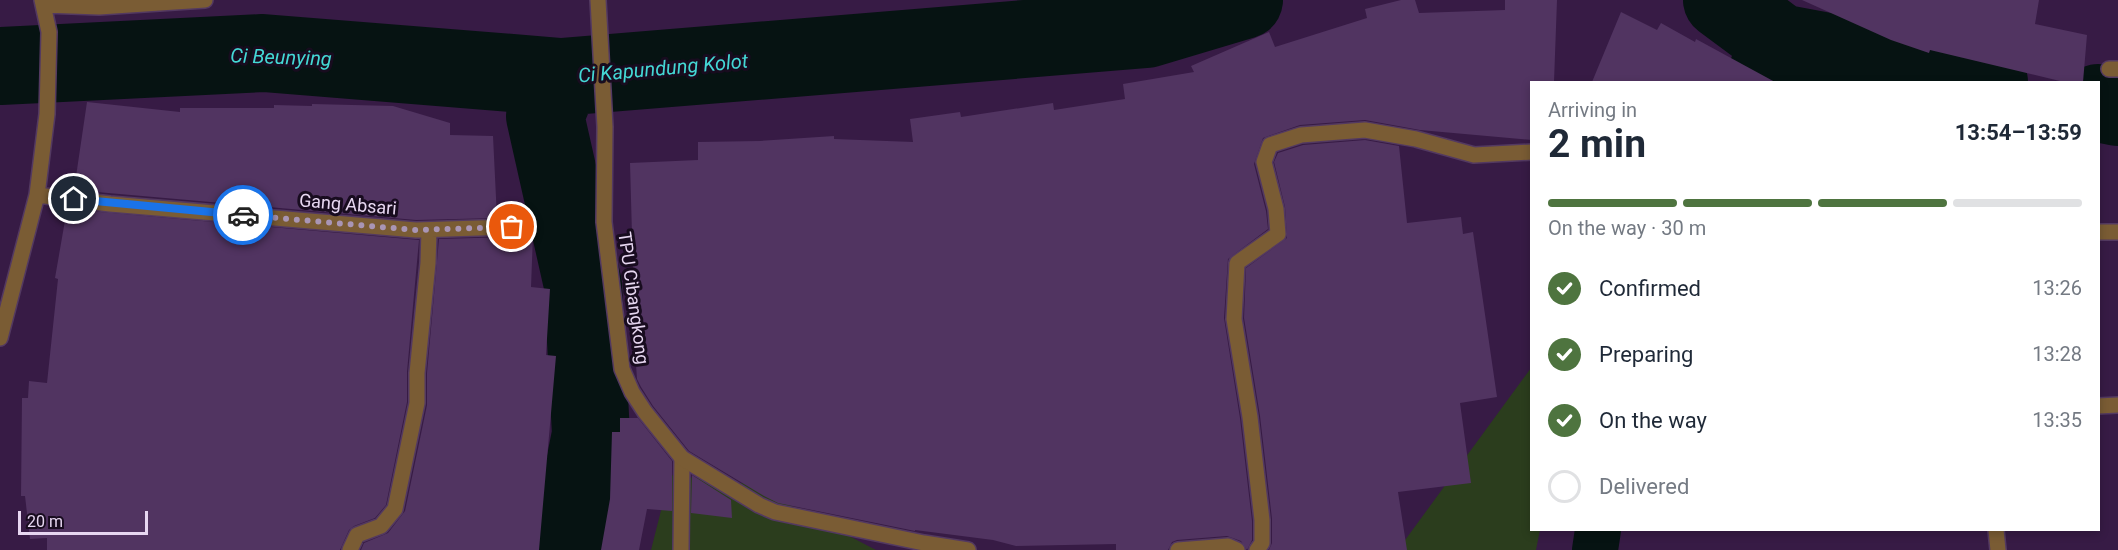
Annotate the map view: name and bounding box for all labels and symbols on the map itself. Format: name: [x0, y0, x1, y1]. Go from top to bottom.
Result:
water label: Ci Beunying: [230, 43, 332, 71]
water label: Ci Kapundung Kolot: [577, 49, 750, 87]
pin: [48, 173, 99, 224]
courier: [213, 185, 273, 245]
street label: Gang Absari: [298, 189, 398, 219]
pin: [486, 201, 537, 252]
street label: TPU Cibangkong: [614, 230, 654, 366]
scale bar: [18, 508, 148, 536]

